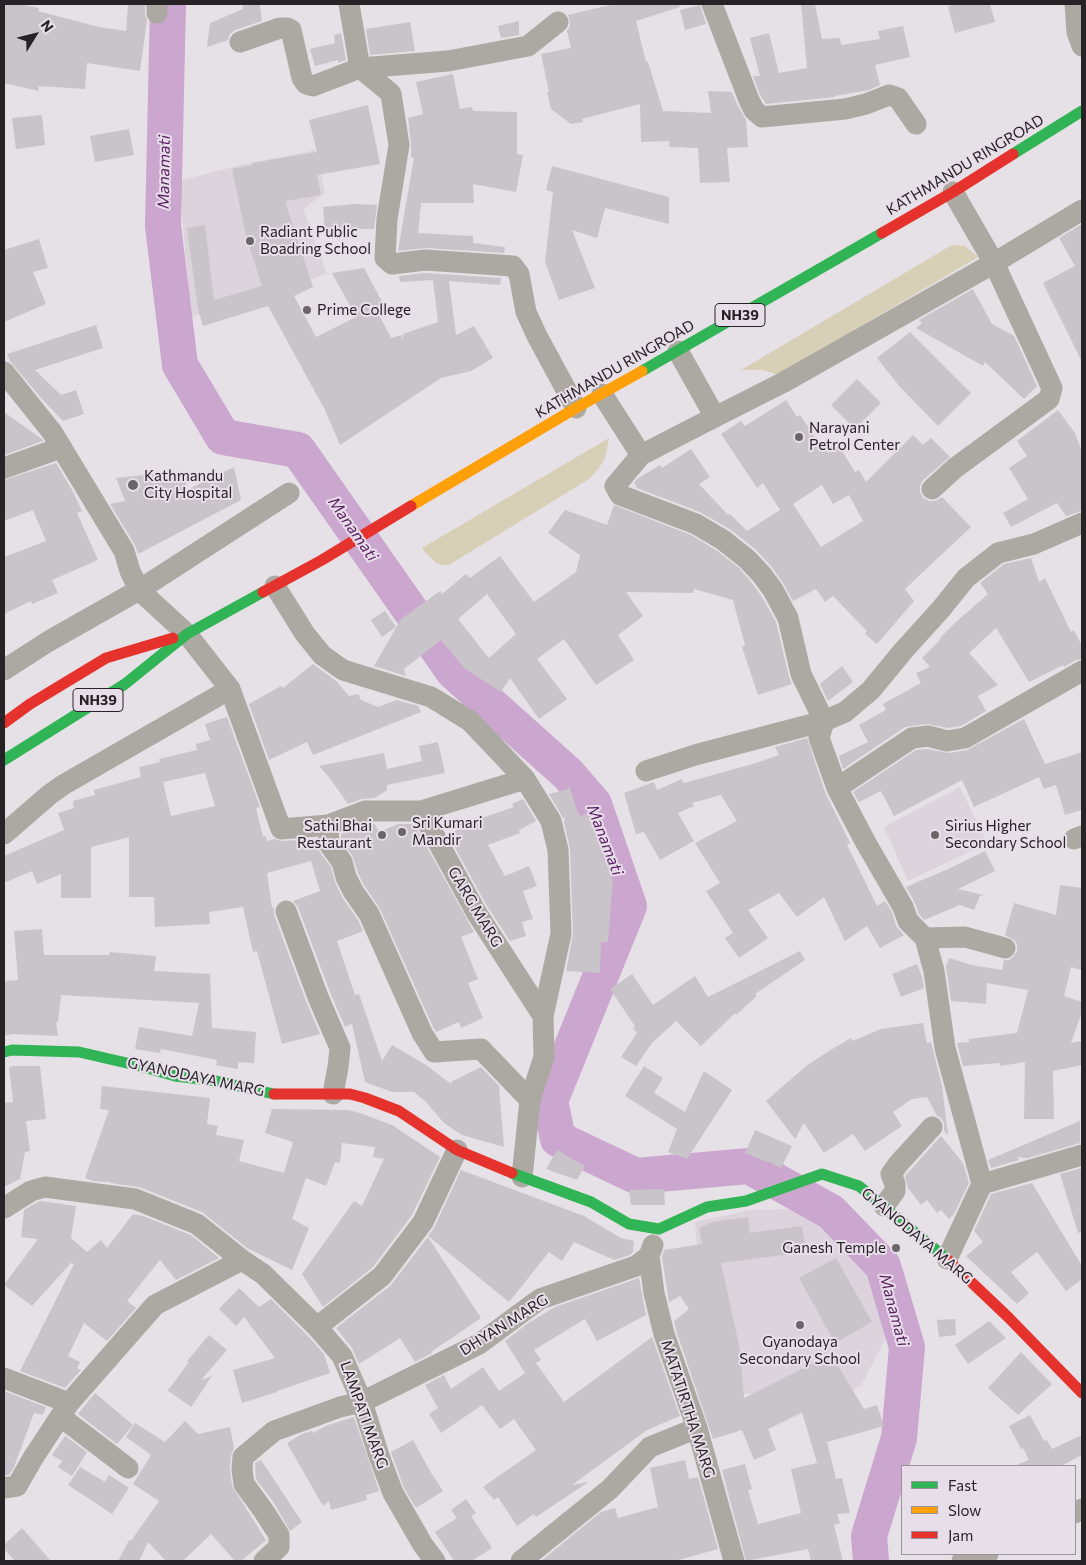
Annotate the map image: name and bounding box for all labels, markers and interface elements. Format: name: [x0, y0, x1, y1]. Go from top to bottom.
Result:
north arrow: [10, 10, 60, 60]
text: N: [38, 17, 58, 35]
street label: KATHMANDU RINGROAD: [883, 111, 1047, 219]
water label: Manamati: [154, 135, 174, 209]
place label: Radiant Public Boadring School: [260, 223, 371, 258]
marker: Radiant Public Boadring School: [244, 235, 256, 247]
place label: Prime College: [317, 301, 411, 319]
marker: Prime College: [301, 304, 313, 316]
road number: NH39: [715, 304, 765, 326]
street label: KATHMANDU RINGROAD: [532, 316, 698, 422]
place label: Narayani Petrol Center: [809, 419, 900, 454]
marker: Narayani Petrol Center: [793, 431, 805, 443]
place label: Kathmandu City Hospital: [144, 467, 232, 502]
marker: Kathmandu City Hospital: [126, 478, 140, 492]
water label: Manamati: [324, 493, 382, 565]
road number: NH39: [73, 688, 123, 712]
water label: Manamati: [583, 802, 627, 878]
place label: Sri Kumari Mandir: [412, 814, 483, 849]
place label: Sathi Bhai Restaurant: [297, 817, 372, 852]
place label: Sirius Higher Secondary School: [945, 817, 1066, 852]
marker: Sri Kumari Mandir: [396, 826, 408, 838]
marker: Sathi Bhai Restaurant: [376, 829, 388, 841]
marker: Sirius Higher Secondary School: [929, 829, 941, 841]
street label: GARG MARG: [444, 864, 506, 950]
street label: GYANODAYA MARG: [126, 1054, 266, 1100]
street label: GYANODAYA MARG: [858, 1184, 976, 1288]
place label: Ganesh Temple: [782, 1239, 886, 1257]
marker: Ganesh Temple: [890, 1242, 902, 1254]
water label: Manamati: [875, 1272, 913, 1348]
street label: DHYAN MARG: [456, 1291, 552, 1359]
marker: Gyanodaya Secondary School: [794, 1319, 806, 1331]
place label: Gyanodaya Secondary School: [739, 1333, 861, 1368]
street label: MATATIRTHA MARG: [657, 1338, 719, 1480]
street label: LAMPATI MARG: [336, 1359, 392, 1471]
legend: [901, 1465, 1076, 1555]
text: Fast: [948, 1476, 977, 1494]
text: Slow: [948, 1501, 981, 1519]
text: Jam: [948, 1526, 973, 1544]

